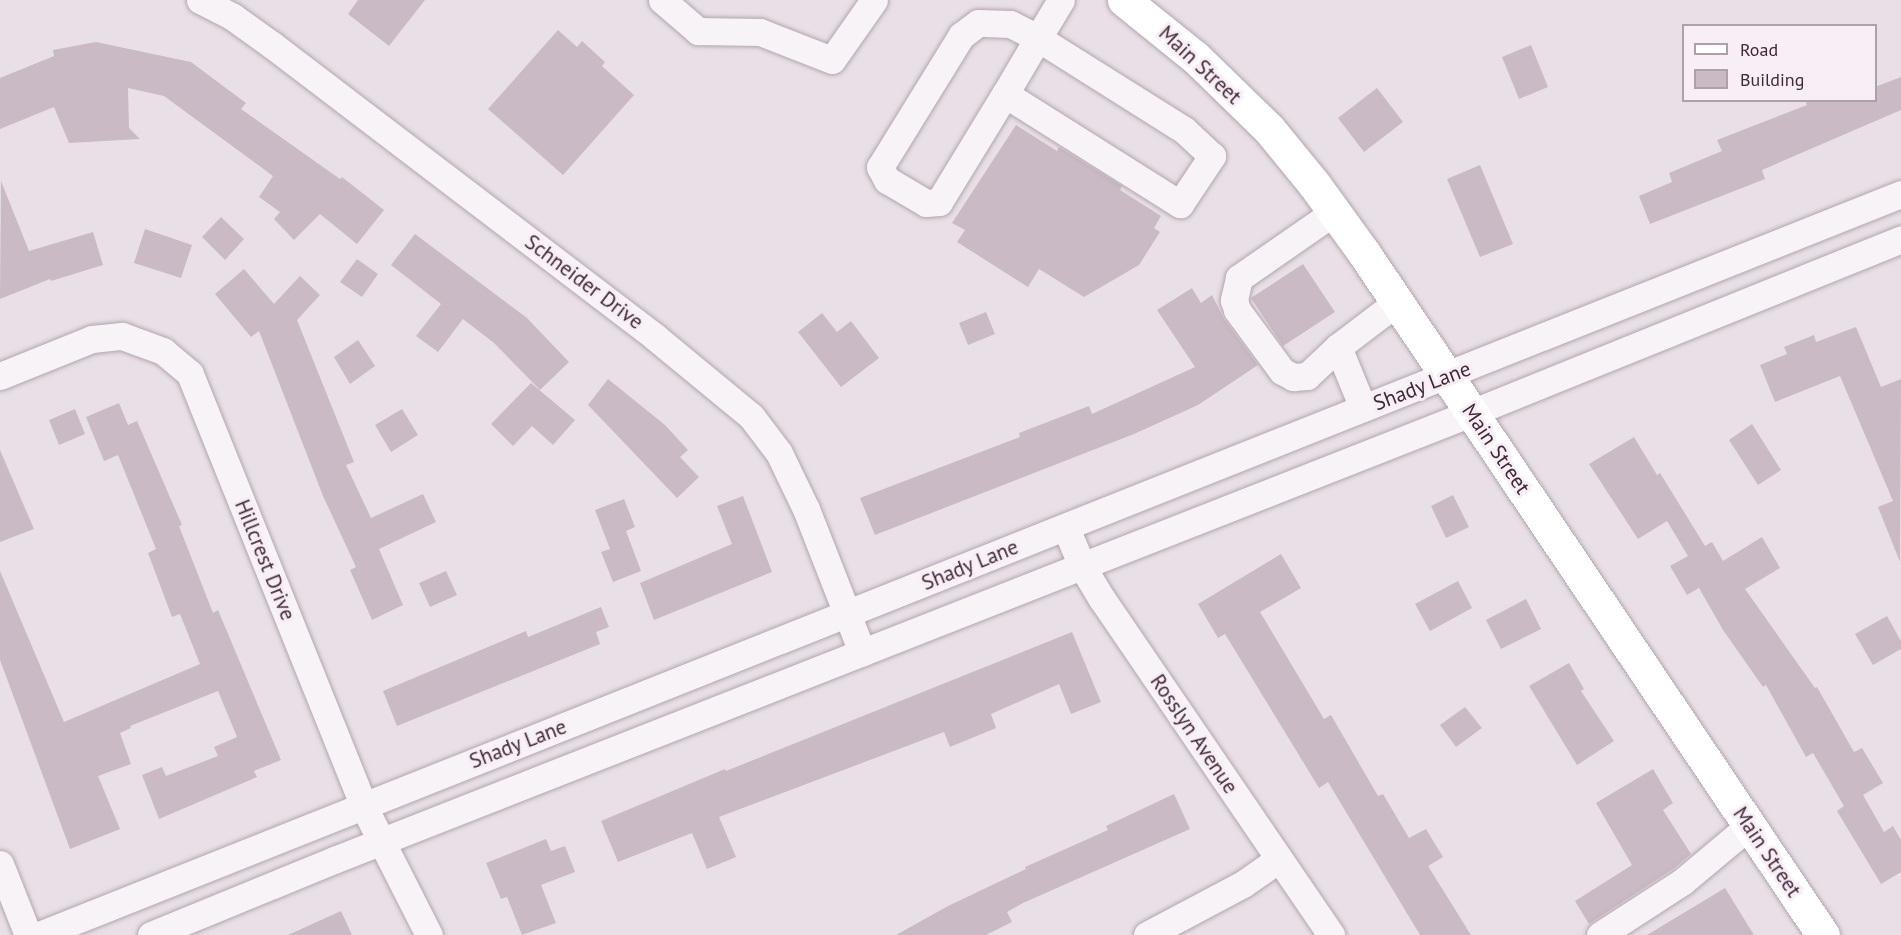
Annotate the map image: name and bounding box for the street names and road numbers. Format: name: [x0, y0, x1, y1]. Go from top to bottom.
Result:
street label: Main Street: [1154, 21, 1246, 109]
street label: Schneider Drive: [520, 229, 648, 335]
street label: Shady Lane: [1370, 356, 1474, 416]
street label: Main Street: [1457, 399, 1535, 499]
street label: Hillcrest Drive: [229, 496, 301, 624]
street label: Shady Lane: [918, 534, 1022, 596]
street label: Rosslyn Avenue: [1145, 669, 1243, 799]
street label: Shady Lane: [466, 714, 570, 774]
street label: Main Street: [1728, 802, 1806, 902]

